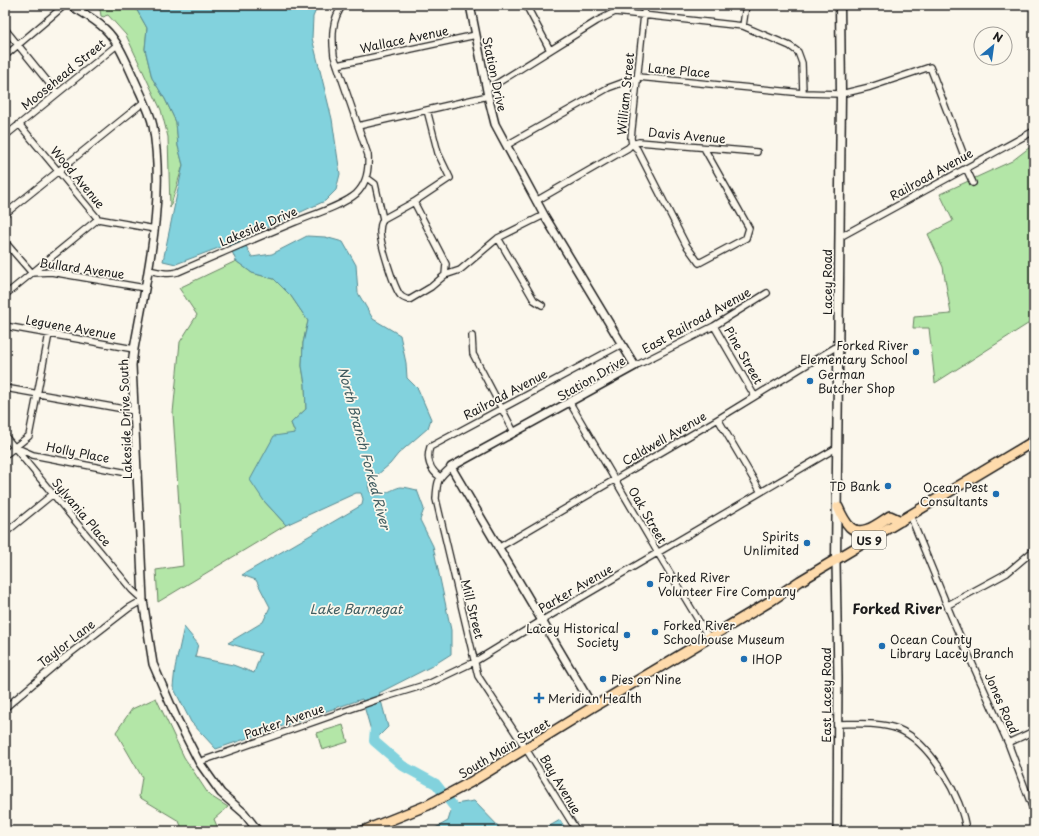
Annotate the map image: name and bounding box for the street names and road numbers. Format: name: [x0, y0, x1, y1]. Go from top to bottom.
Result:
street label: Wallace Avenue: [358, 21, 450, 57]
street label: Moosehead Street: [17, 34, 109, 114]
street label: Station Drive: [478, 35, 512, 113]
street label: William Street: [612, 52, 638, 136]
street label: Lane Place: [647, 58, 711, 82]
street label: Davis Avenue: [648, 123, 727, 147]
street label: Wood Avenue: [46, 142, 110, 212]
street label: Railroad Avenue: [886, 143, 976, 204]
street label: Lakeside Drive: [216, 201, 300, 251]
street label: Lacey Road: [818, 249, 836, 315]
street label: Bullard Avenue: [38, 253, 126, 283]
street label: East Railroad Avenue: [638, 282, 754, 357]
street label: Leguene Avenue: [24, 310, 118, 344]
street label: Pine Street: [720, 323, 768, 387]
street label: Station Drive: [554, 351, 628, 405]
street label: Lakeside Drive South: [114, 359, 136, 479]
street label: Railroad Avenue: [460, 364, 551, 424]
street label: Caldwell Avenue: [619, 407, 709, 469]
street label: Holly Place: [45, 437, 111, 467]
street label: Sylvania Place: [48, 474, 116, 550]
street label: Oak Street: [624, 483, 672, 547]
road number: US 9: [852, 531, 886, 549]
street label: Parker Avenue: [534, 559, 616, 617]
street label: Mill Street: [457, 577, 489, 641]
street label: Taylor Lane: [34, 615, 99, 671]
street label: East Lacey Road: [817, 647, 835, 743]
street label: Jones Road: [980, 669, 1024, 737]
street label: Parker Avenue: [242, 699, 326, 743]
street label: South Main Street: [455, 713, 553, 782]
street label: Bay Avenue: [536, 751, 586, 818]

